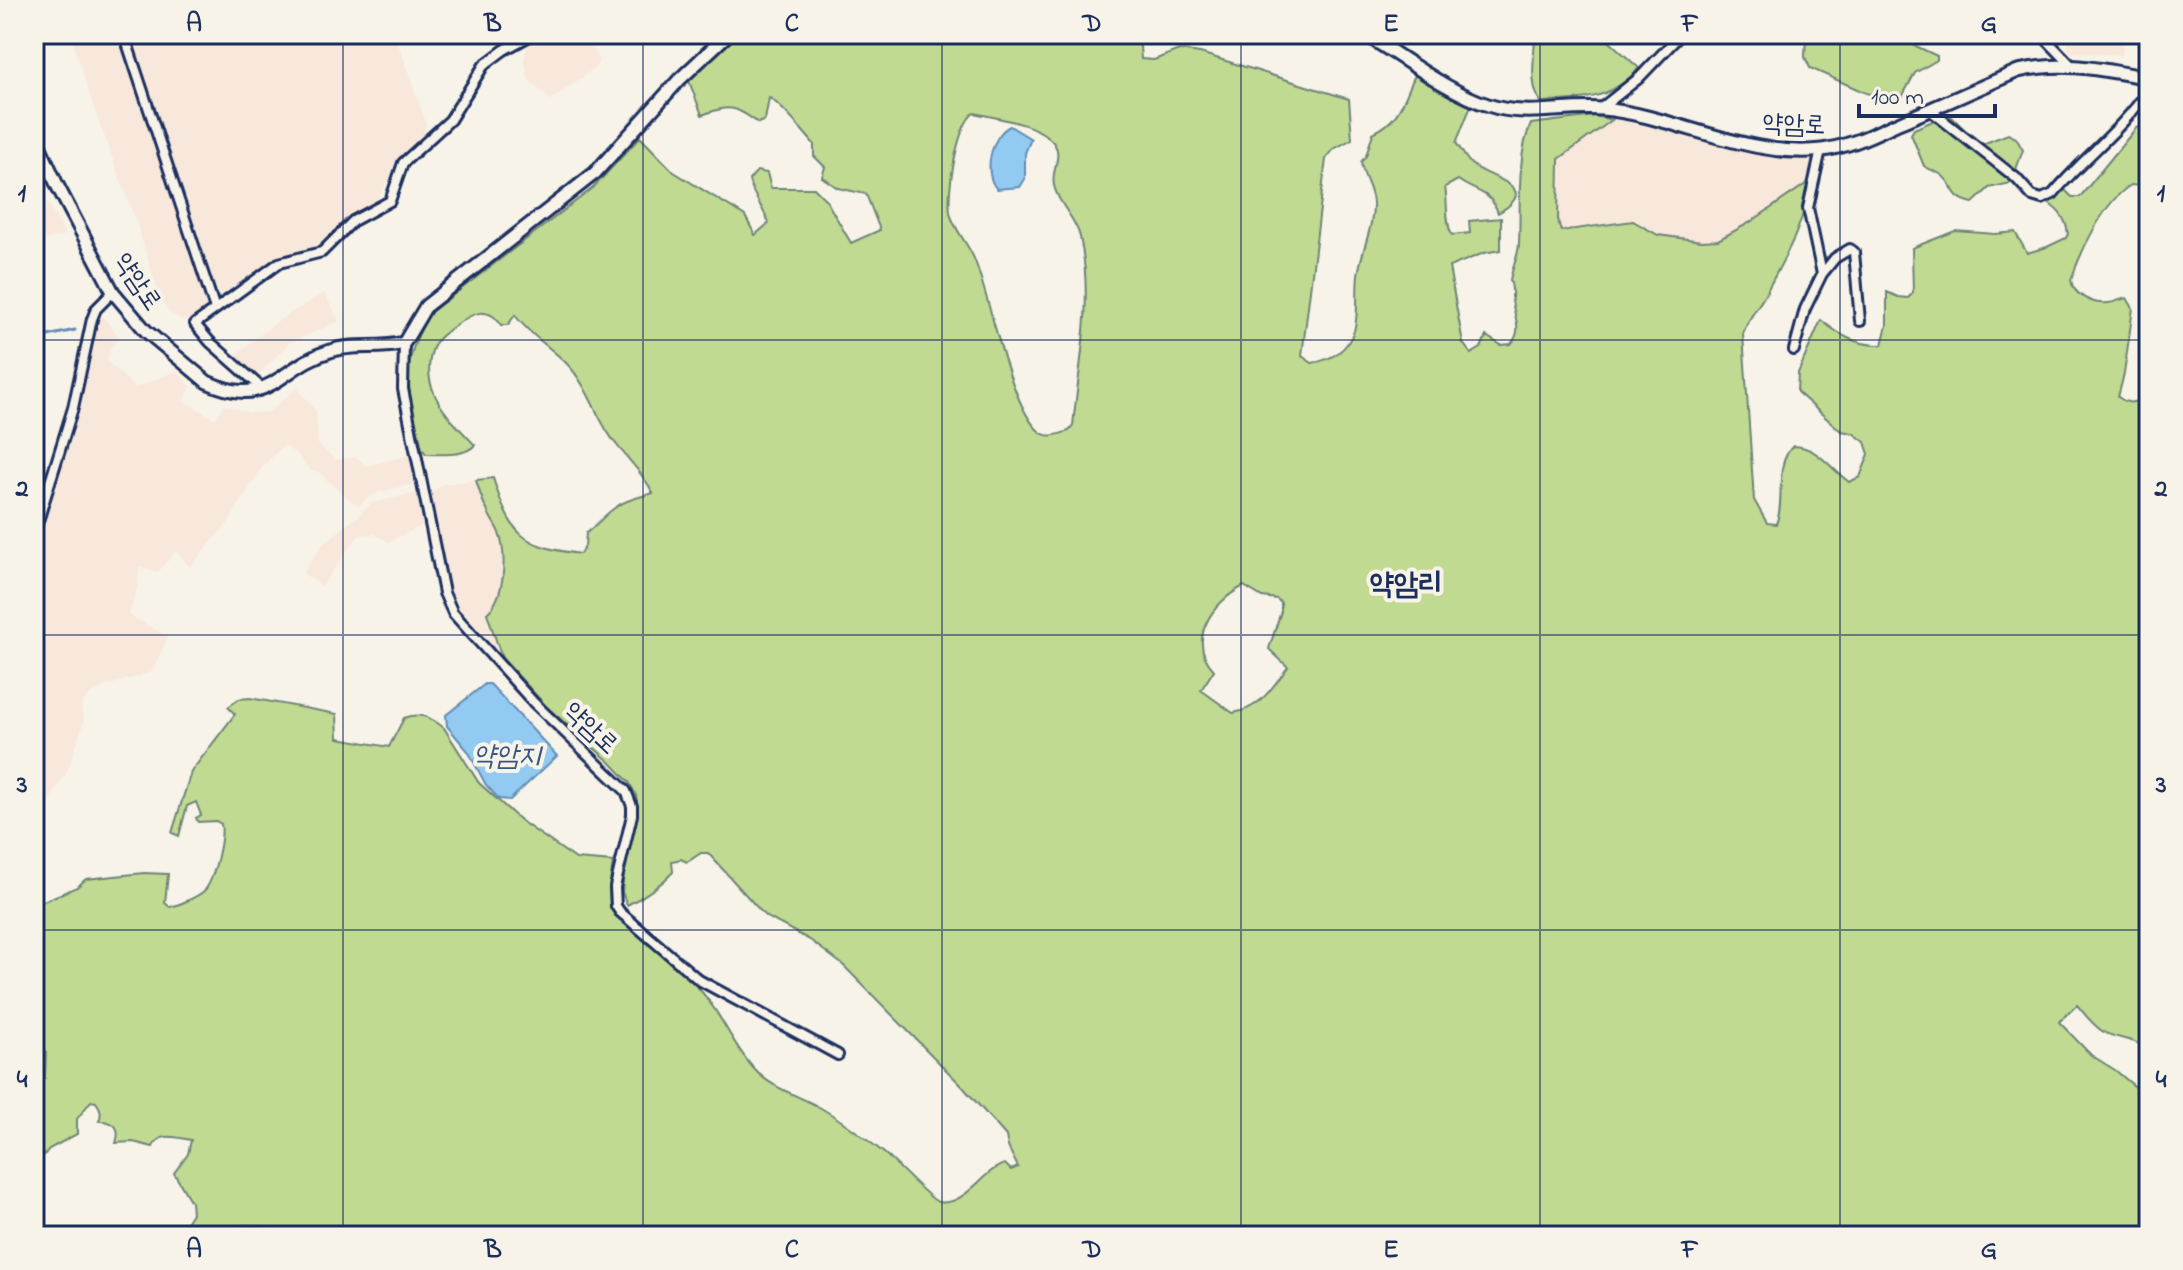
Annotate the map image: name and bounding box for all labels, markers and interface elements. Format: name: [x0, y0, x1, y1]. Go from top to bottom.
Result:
text: A: [186, 6, 202, 44]
text: B: [483, 6, 502, 44]
text: C: [785, 6, 799, 44]
text: D: [1081, 6, 1102, 44]
text: E: [1383, 6, 1399, 44]
text: F: [1680, 6, 1699, 44]
text: G: [1981, 6, 1997, 44]
scale bar: [1859, 68, 1995, 118]
text: 100 m: [1871, 81, 1924, 116]
street label: 약암로: [1762, 106, 1826, 146]
text: 1: [18, 176, 27, 214]
text: 1: [2157, 176, 2166, 214]
street label: 약암로: [103, 246, 170, 319]
text: 2: [15, 471, 29, 509]
text: 2: [2154, 471, 2168, 509]
district label: 약암리: [1370, 564, 1442, 608]
street label: 약암로: [554, 694, 626, 764]
water label: 약암지: [473, 737, 543, 778]
text: 3: [16, 767, 28, 805]
text: 3: [2155, 767, 2167, 805]
text: 4: [17, 1062, 28, 1100]
text: 4: [2156, 1062, 2167, 1100]
text: A: [186, 1232, 202, 1270]
text: B: [483, 1232, 502, 1270]
text: C: [785, 1232, 799, 1270]
text: D: [1081, 1232, 1102, 1270]
text: E: [1383, 1232, 1399, 1270]
text: F: [1680, 1232, 1699, 1270]
text: G: [1981, 1232, 1997, 1270]

